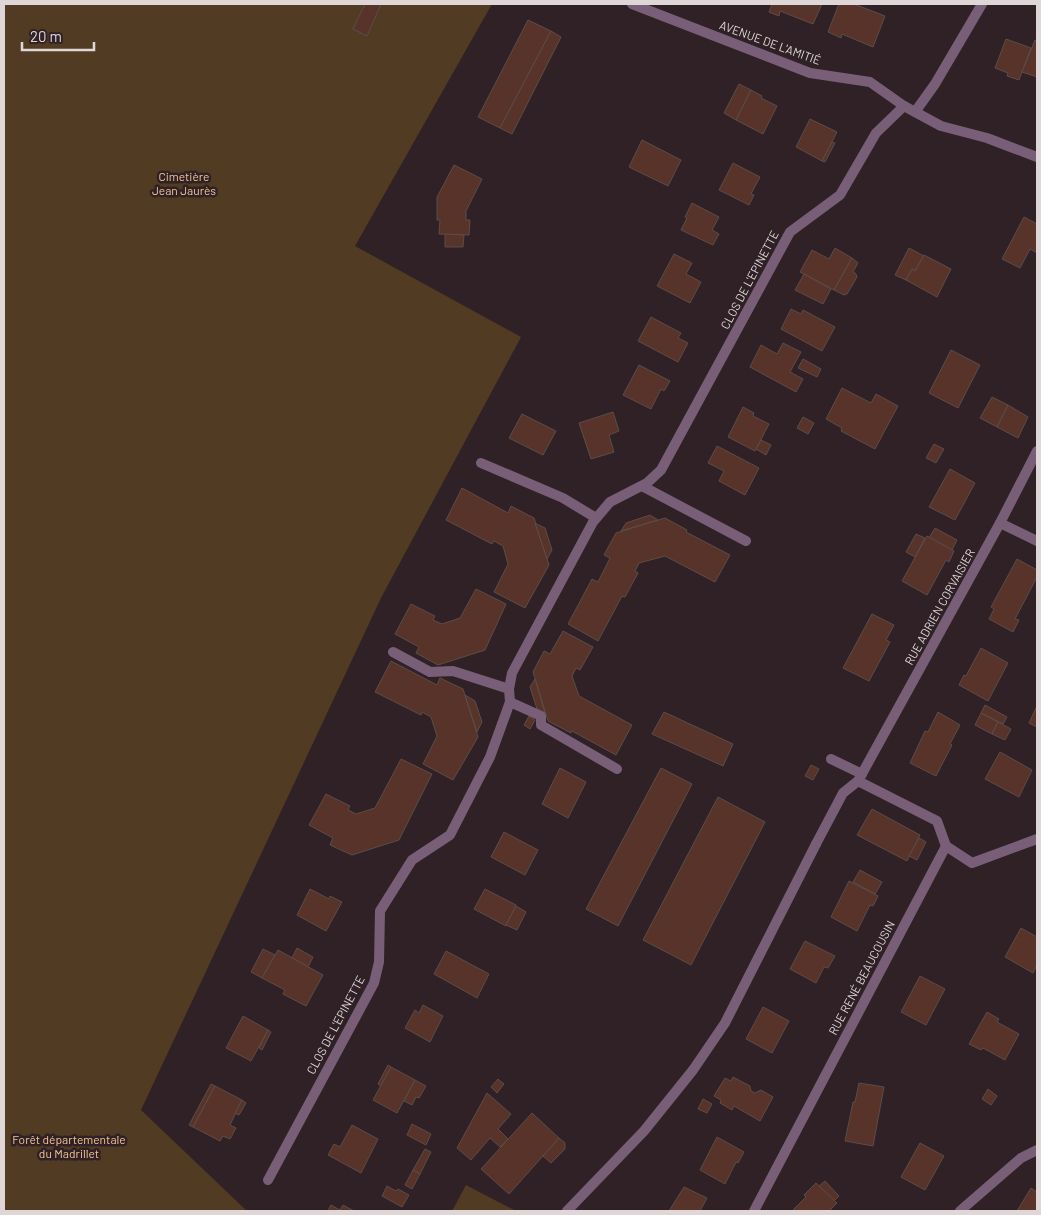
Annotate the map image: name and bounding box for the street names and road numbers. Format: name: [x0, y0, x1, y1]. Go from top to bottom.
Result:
street label: AVENUE DE L'AMITIÉ: [718, 17, 823, 67]
street label: CLOS DE L'EPINETTE: [717, 228, 781, 331]
street label: RUE ADRIEN CORVAISIER: [901, 546, 977, 667]
street label: RUE RENÉ BEAUCOUSIN: [825, 918, 897, 1037]
street label: CLOS DE L'EPINETTE: [303, 973, 367, 1076]

